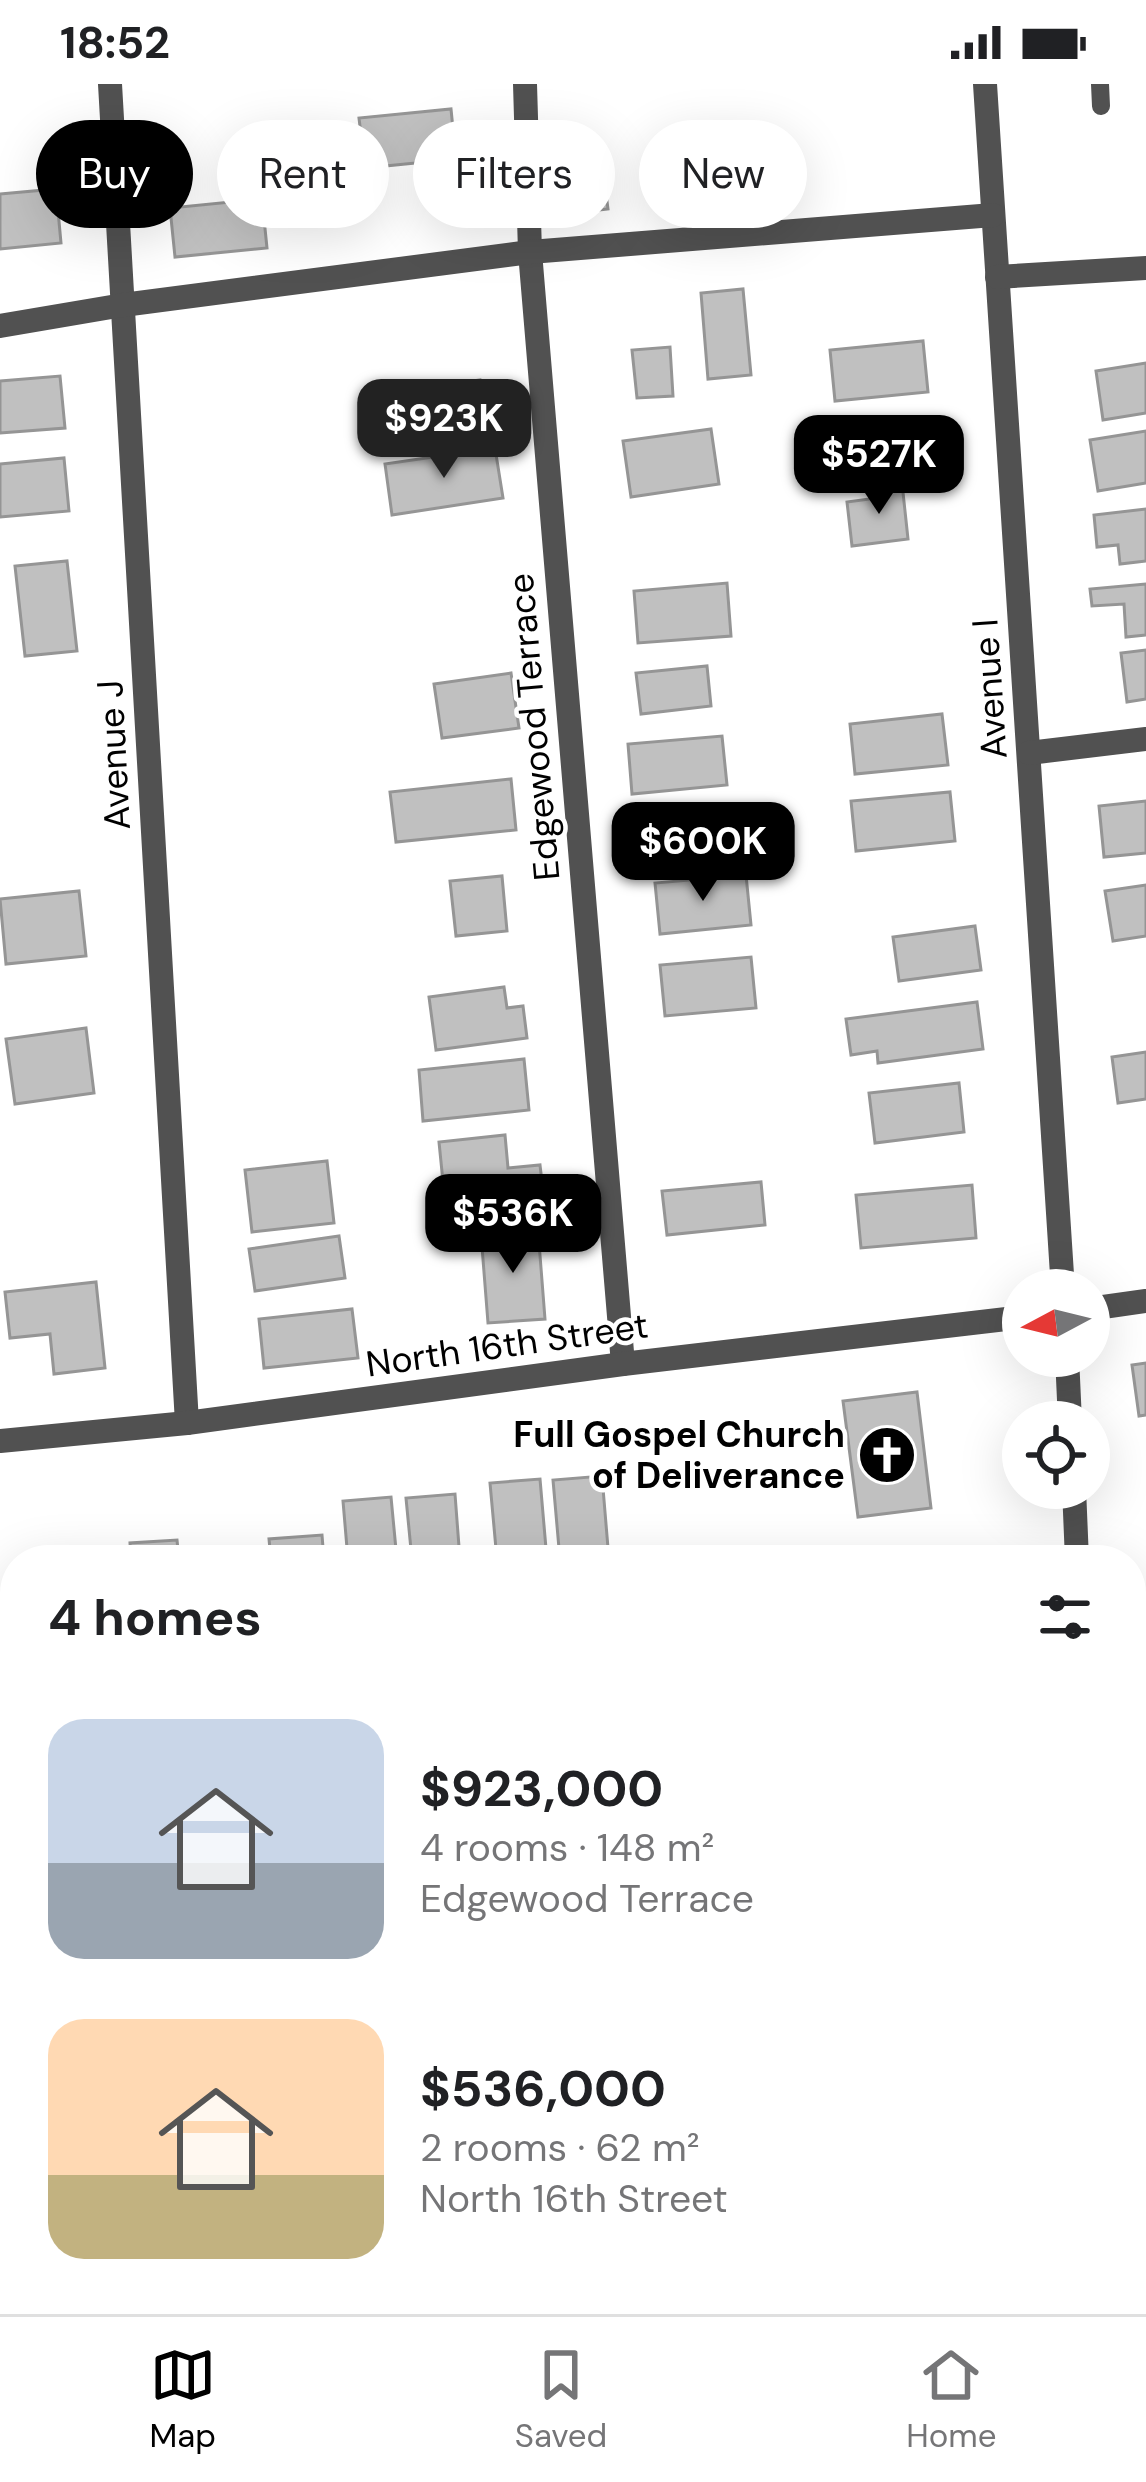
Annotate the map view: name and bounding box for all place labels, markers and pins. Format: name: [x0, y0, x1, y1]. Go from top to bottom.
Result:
pin: $923K: [360, 379, 528, 481]
pin: $527K: [795, 415, 963, 517]
pin: $600K: [619, 802, 787, 904]
pin: $536K: [429, 1174, 597, 1276]
place label: Full Gospel Church of Deliverance: [513, 1411, 845, 1499]
church icon: Full Gospel Church of Deliverance: [856, 1424, 918, 1486]

